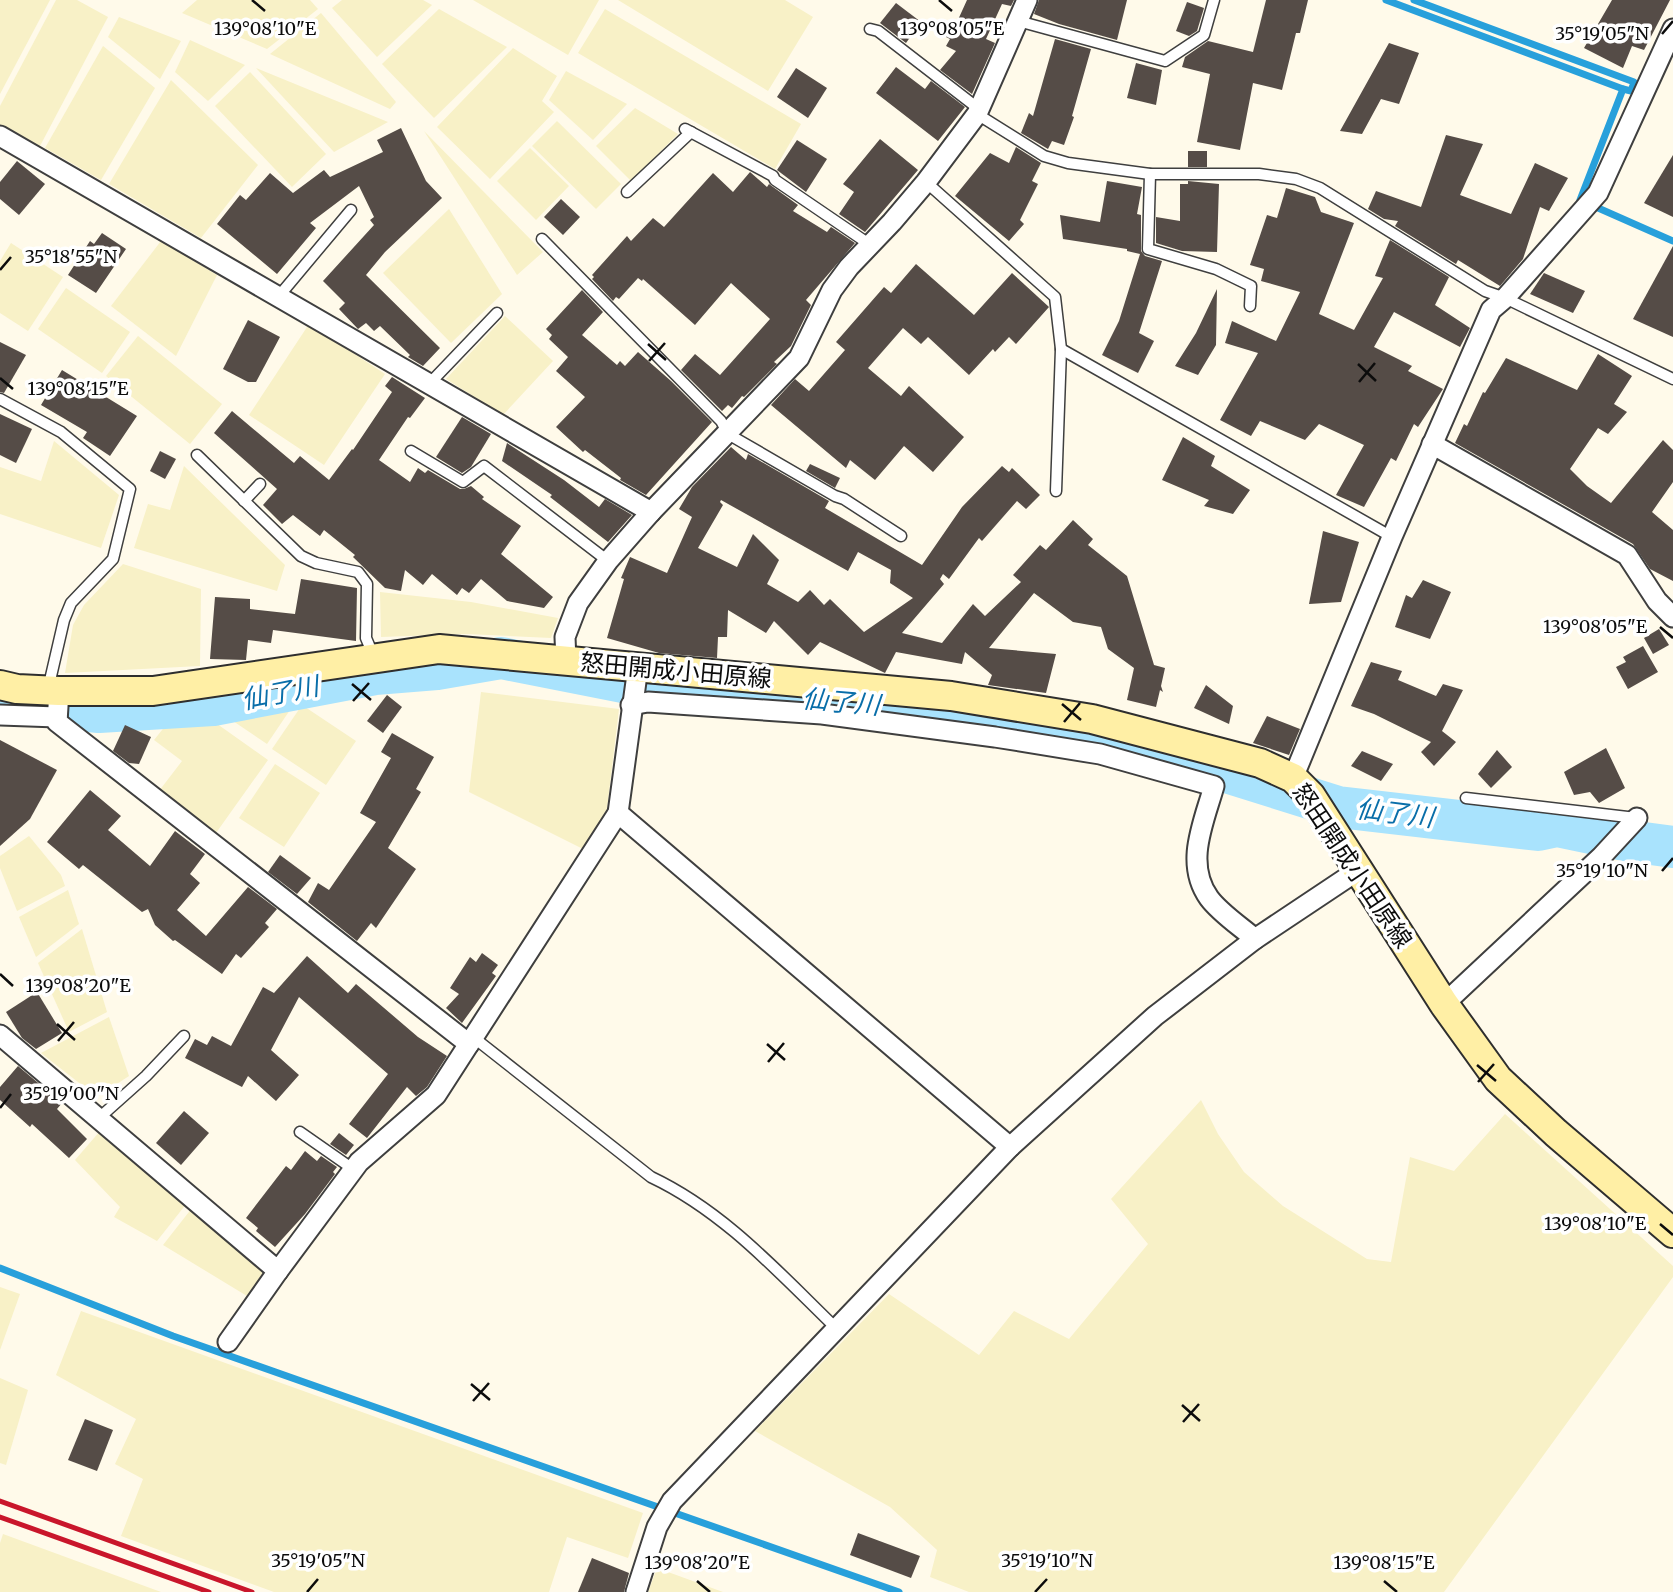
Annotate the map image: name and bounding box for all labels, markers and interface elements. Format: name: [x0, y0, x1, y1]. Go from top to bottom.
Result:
text: 139°08'10"E: [214, 17, 317, 40]
text: 139°08'05"E: [900, 17, 1005, 40]
text: 35°19'05"N: [1555, 22, 1649, 45]
text: 35°18'55"N: [25, 245, 117, 268]
text: 139°08'15"E: [28, 377, 129, 400]
text: 139°08'05"E: [1543, 615, 1648, 638]
street label: 怒田開成小田原線: [579, 647, 773, 694]
water label: 仙了川: [238, 668, 324, 716]
water label: 仙了川: [801, 682, 884, 722]
street label: 怒田開成小田原線: [1286, 777, 1419, 954]
water label: 仙了川: [1354, 791, 1439, 834]
text: 35°19'10"N: [1556, 859, 1648, 882]
text: 139°08'20"E: [25, 974, 131, 997]
text: 35°19'00"N: [23, 1082, 119, 1105]
text: 139°08'10"E: [1544, 1212, 1647, 1235]
text: 35°19'05"N: [271, 1549, 365, 1572]
text: 35°19'10"N: [1001, 1549, 1093, 1572]
text: 139°08'20"E: [644, 1551, 750, 1574]
text: 139°08'15"E: [1334, 1551, 1435, 1574]

